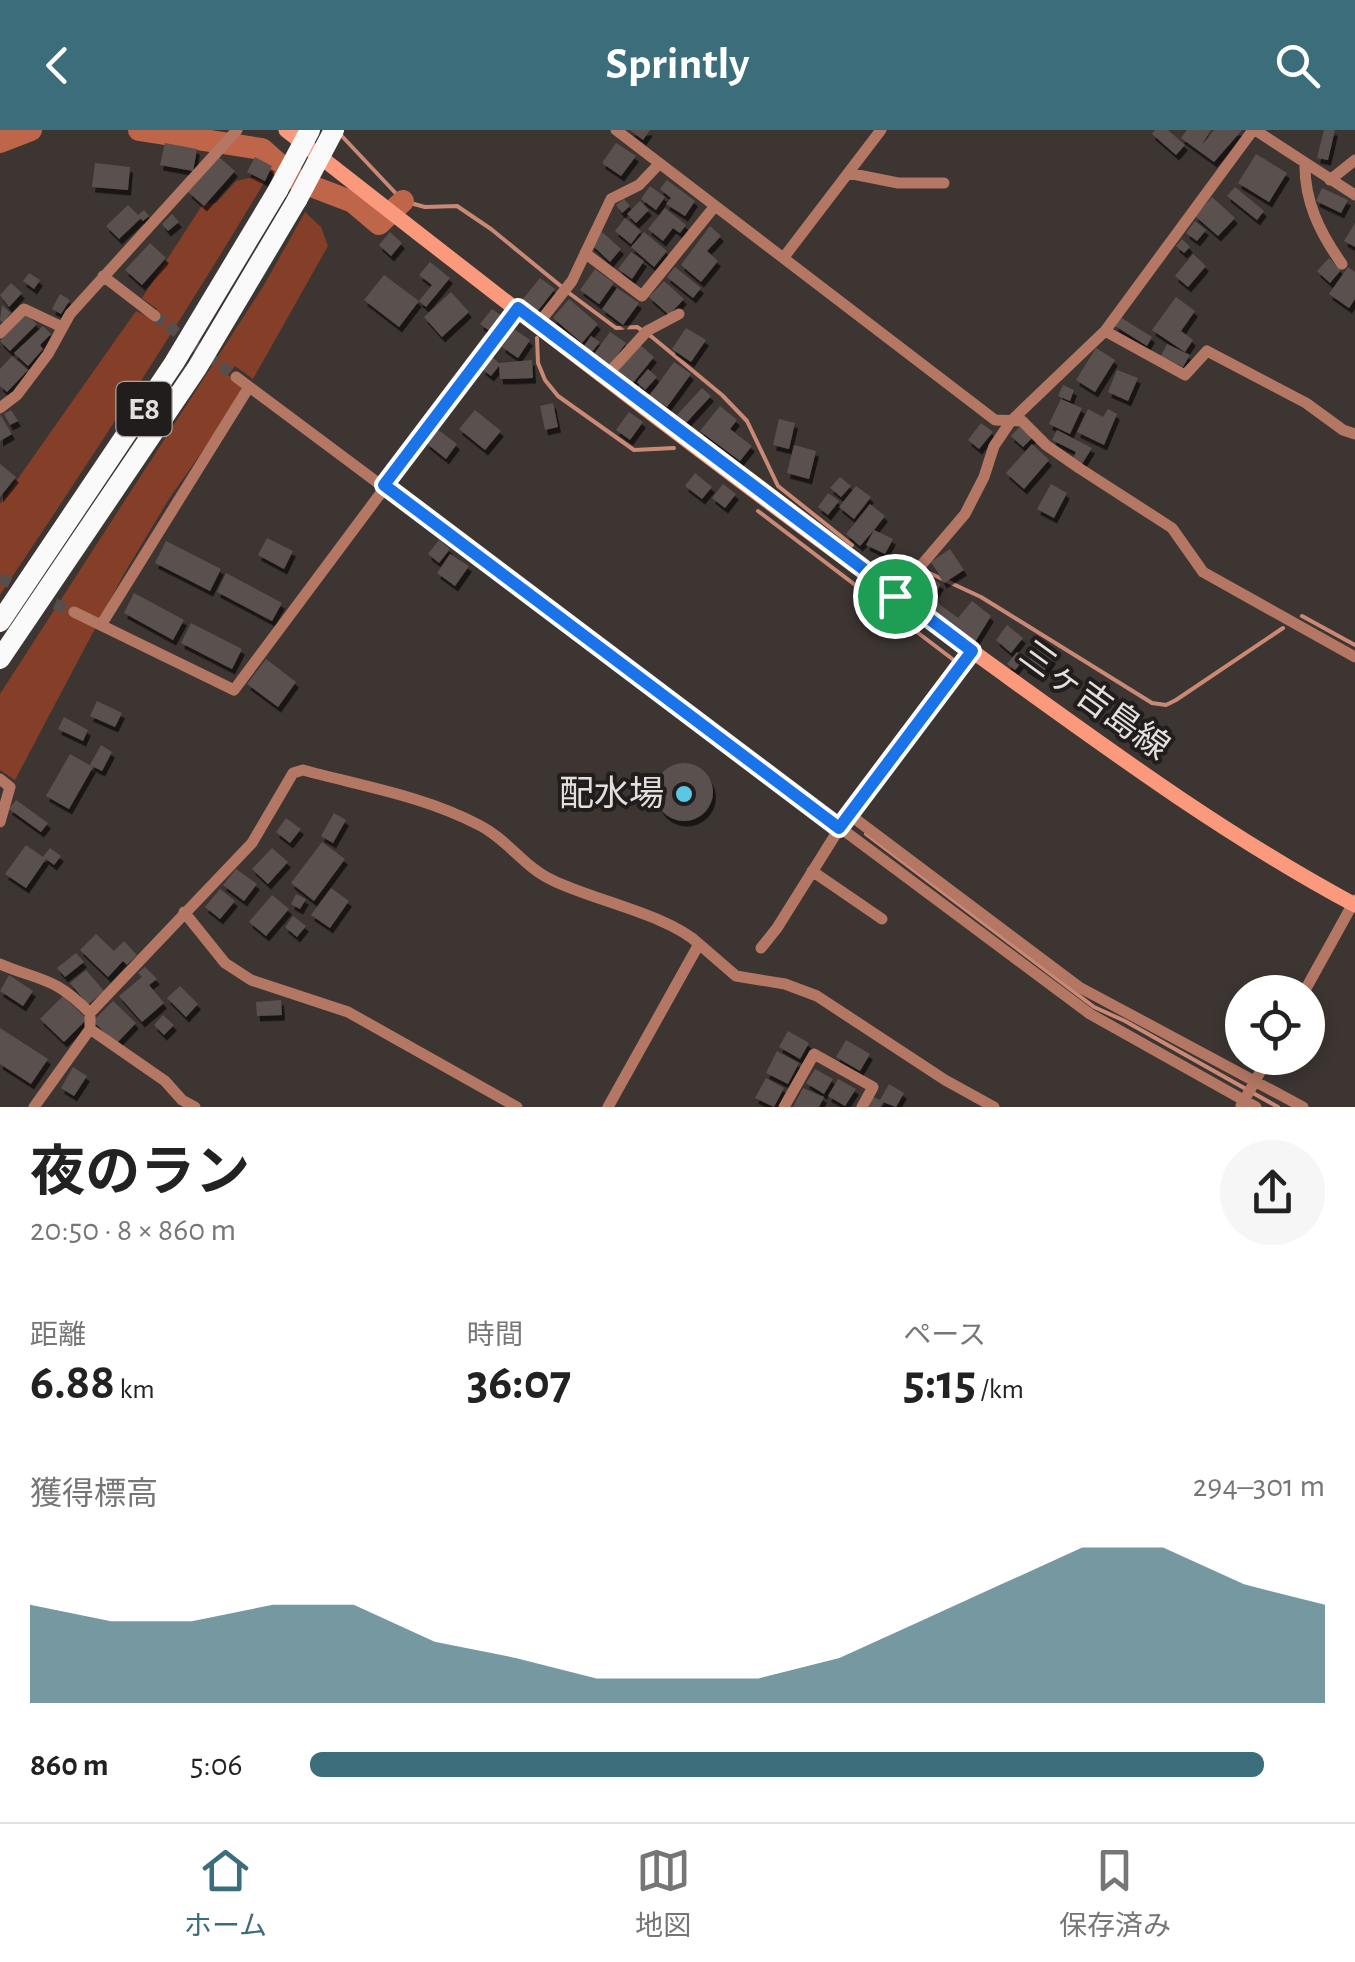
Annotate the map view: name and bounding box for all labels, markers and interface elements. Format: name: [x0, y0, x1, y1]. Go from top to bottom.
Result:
icon: back: [30, 38, 85, 93]
icon: search: [1270, 38, 1325, 93]
text: Sprintly: [606, 42, 749, 87]
road number: E8: [116, 382, 172, 436]
pin: [853, 554, 938, 639]
icon: arrive: [868, 569, 923, 624]
street label: 三ヶ吉島線: [1013, 634, 1176, 767]
place label: 配水場: [559, 775, 664, 812]
marker: 配水場: [673, 783, 695, 805]
map controls: [1225, 975, 1325, 1075]
button: locate: [1225, 975, 1325, 1075]
button: share: [1220, 1140, 1325, 1245]
text: 夜のラン: [30, 1146, 250, 1201]
text: 20:50 · 8 × 860 m: [30, 1214, 236, 1246]
text: 距離: [30, 1322, 86, 1350]
text: 時間: [467, 1322, 523, 1350]
text: ペース: [903, 1322, 986, 1350]
text: 6.88: [30, 1358, 115, 1408]
text: 36:07: [467, 1358, 571, 1408]
text: 5:15: [903, 1358, 976, 1408]
text: km: [115, 1376, 155, 1404]
text: /km: [976, 1376, 1024, 1404]
text: 294–301 m: [1193, 1470, 1325, 1502]
text: 獲得標高: [30, 1478, 158, 1510]
text: 860 m: [30, 1749, 109, 1781]
text: 5:06: [190, 1749, 243, 1781]
tab: ホーム: [184, 1843, 267, 1944]
tab: 地図: [635, 1843, 691, 1944]
tab: 保存済み: [1059, 1843, 1171, 1944]

